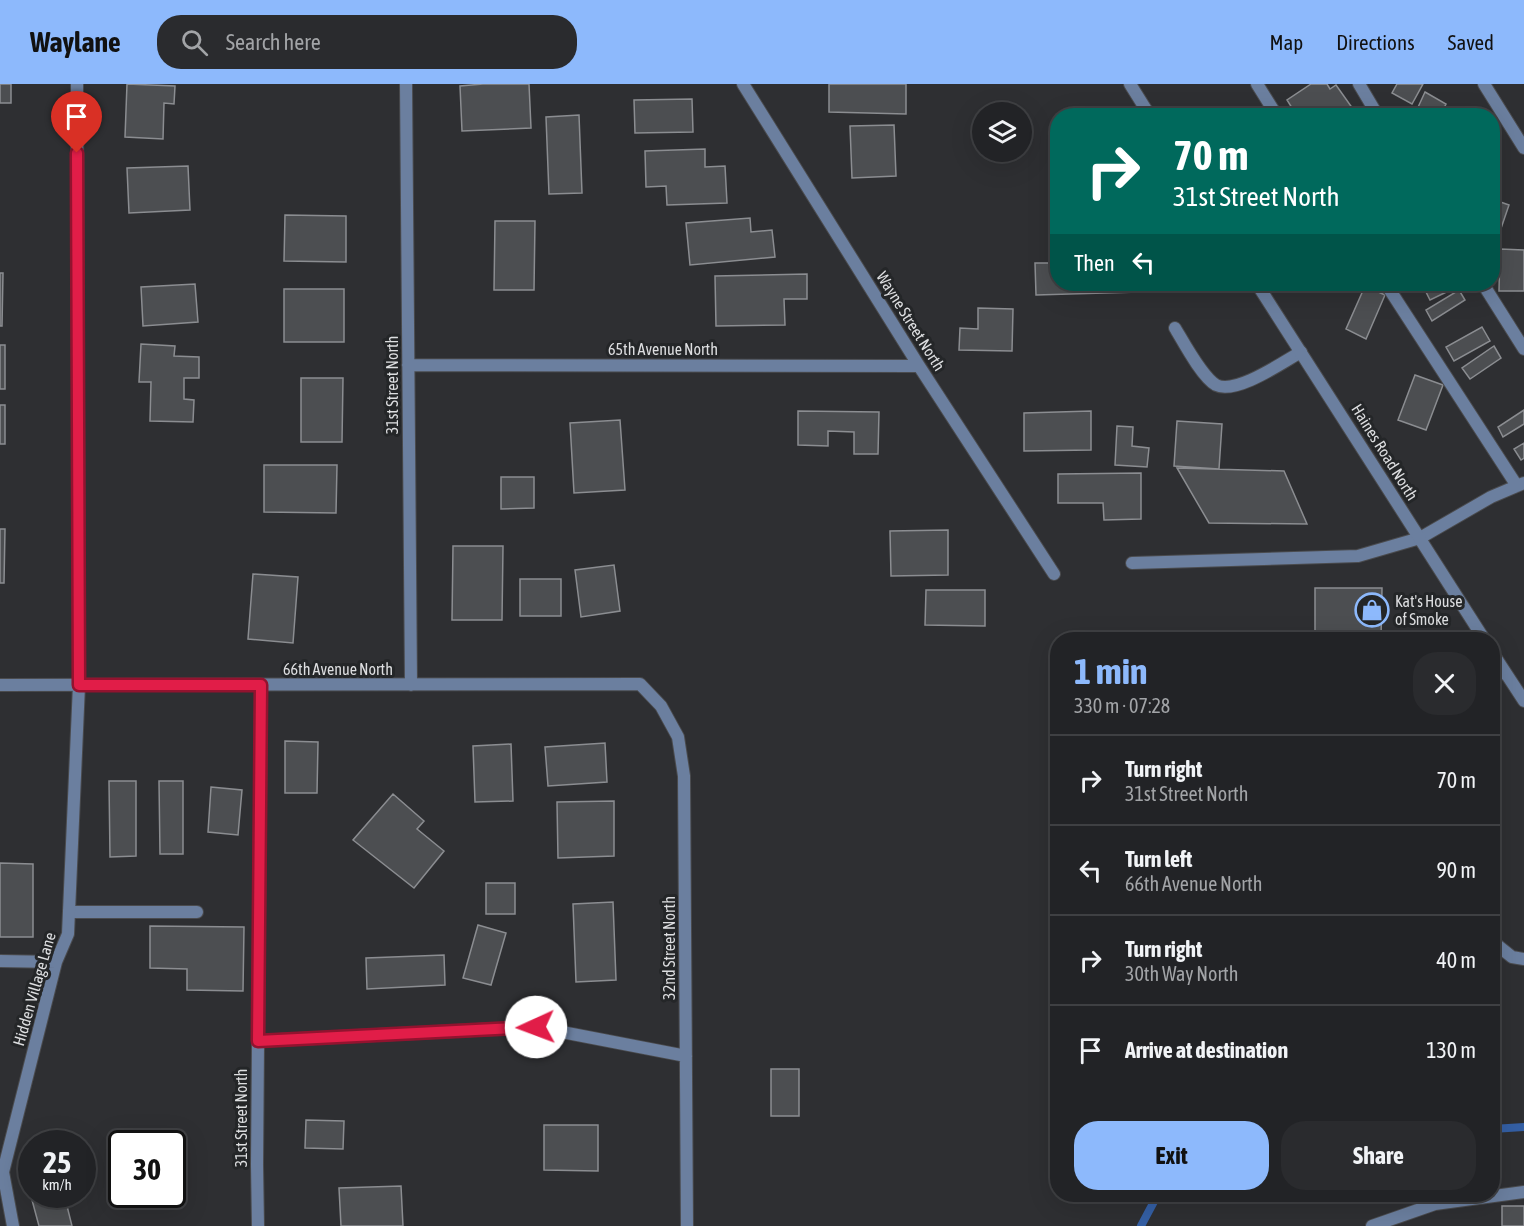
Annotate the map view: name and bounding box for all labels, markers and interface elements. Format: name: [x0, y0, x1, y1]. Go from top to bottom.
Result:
search box: [157, 15, 577, 69]
text: Waylane: [30, 26, 121, 58]
icon: search: [178, 26, 211, 59]
text: Search here: [226, 29, 321, 55]
text: Map: [1269, 30, 1303, 54]
text: Directions: [1336, 30, 1415, 54]
text: Saved: [1448, 30, 1494, 54]
pin: [51, 91, 102, 153]
icon: arrive: [60, 100, 93, 133]
map controls: [972, 102, 1032, 162]
button: layers: [972, 102, 1032, 162]
text: 70 m: [1173, 131, 1248, 179]
icon: right: [1074, 132, 1152, 210]
text: 31st Street North: [1173, 181, 1340, 212]
icon: left: [1127, 246, 1160, 279]
text: Then: [1074, 250, 1115, 276]
street label: Wayne Street North: [872, 268, 949, 374]
street label: 31st Street North: [383, 336, 401, 434]
street label: 65th Avenue North: [608, 340, 718, 358]
street label: Haines Road North: [1348, 401, 1422, 503]
shop icon: Kat's House of Smoke: [1354, 592, 1390, 628]
place label: Kat's House of Smoke: [1395, 592, 1463, 628]
text: 1 min: [1074, 650, 1148, 692]
button: close: [1413, 652, 1476, 715]
street label: 66th Avenue North: [283, 660, 393, 678]
text: 330 m · 07:28: [1074, 694, 1170, 717]
text: Turn right: [1125, 756, 1202, 782]
icon: right: [1074, 764, 1107, 797]
text: 70 m: [1436, 767, 1476, 793]
text: 31st Street North: [1125, 782, 1248, 805]
text: Turn left: [1125, 846, 1192, 872]
icon: left: [1074, 854, 1107, 887]
text: 90 m: [1436, 857, 1476, 883]
text: 66th Avenue North: [1125, 872, 1262, 895]
street label: 32nd Street North: [660, 896, 678, 1000]
street label: Hidden Village Lane: [9, 930, 60, 1048]
text: Turn right: [1125, 936, 1202, 962]
icon: right: [1074, 944, 1107, 977]
text: 40 m: [1436, 947, 1476, 973]
text: 30th Way North: [1125, 962, 1239, 985]
position arrow: [504, 995, 568, 1059]
icon: arrive: [1074, 1034, 1107, 1067]
text: Arrive at destination: [1125, 1037, 1288, 1063]
text: 130 m: [1426, 1037, 1476, 1063]
street label: 31st Street North: [232, 1069, 250, 1167]
button: Exit: [1074, 1121, 1269, 1190]
button: Share: [1281, 1121, 1476, 1190]
speed limit sign: 30: [108, 1130, 186, 1208]
text: 25: [43, 1145, 71, 1179]
text: km/h: [42, 1176, 72, 1193]

